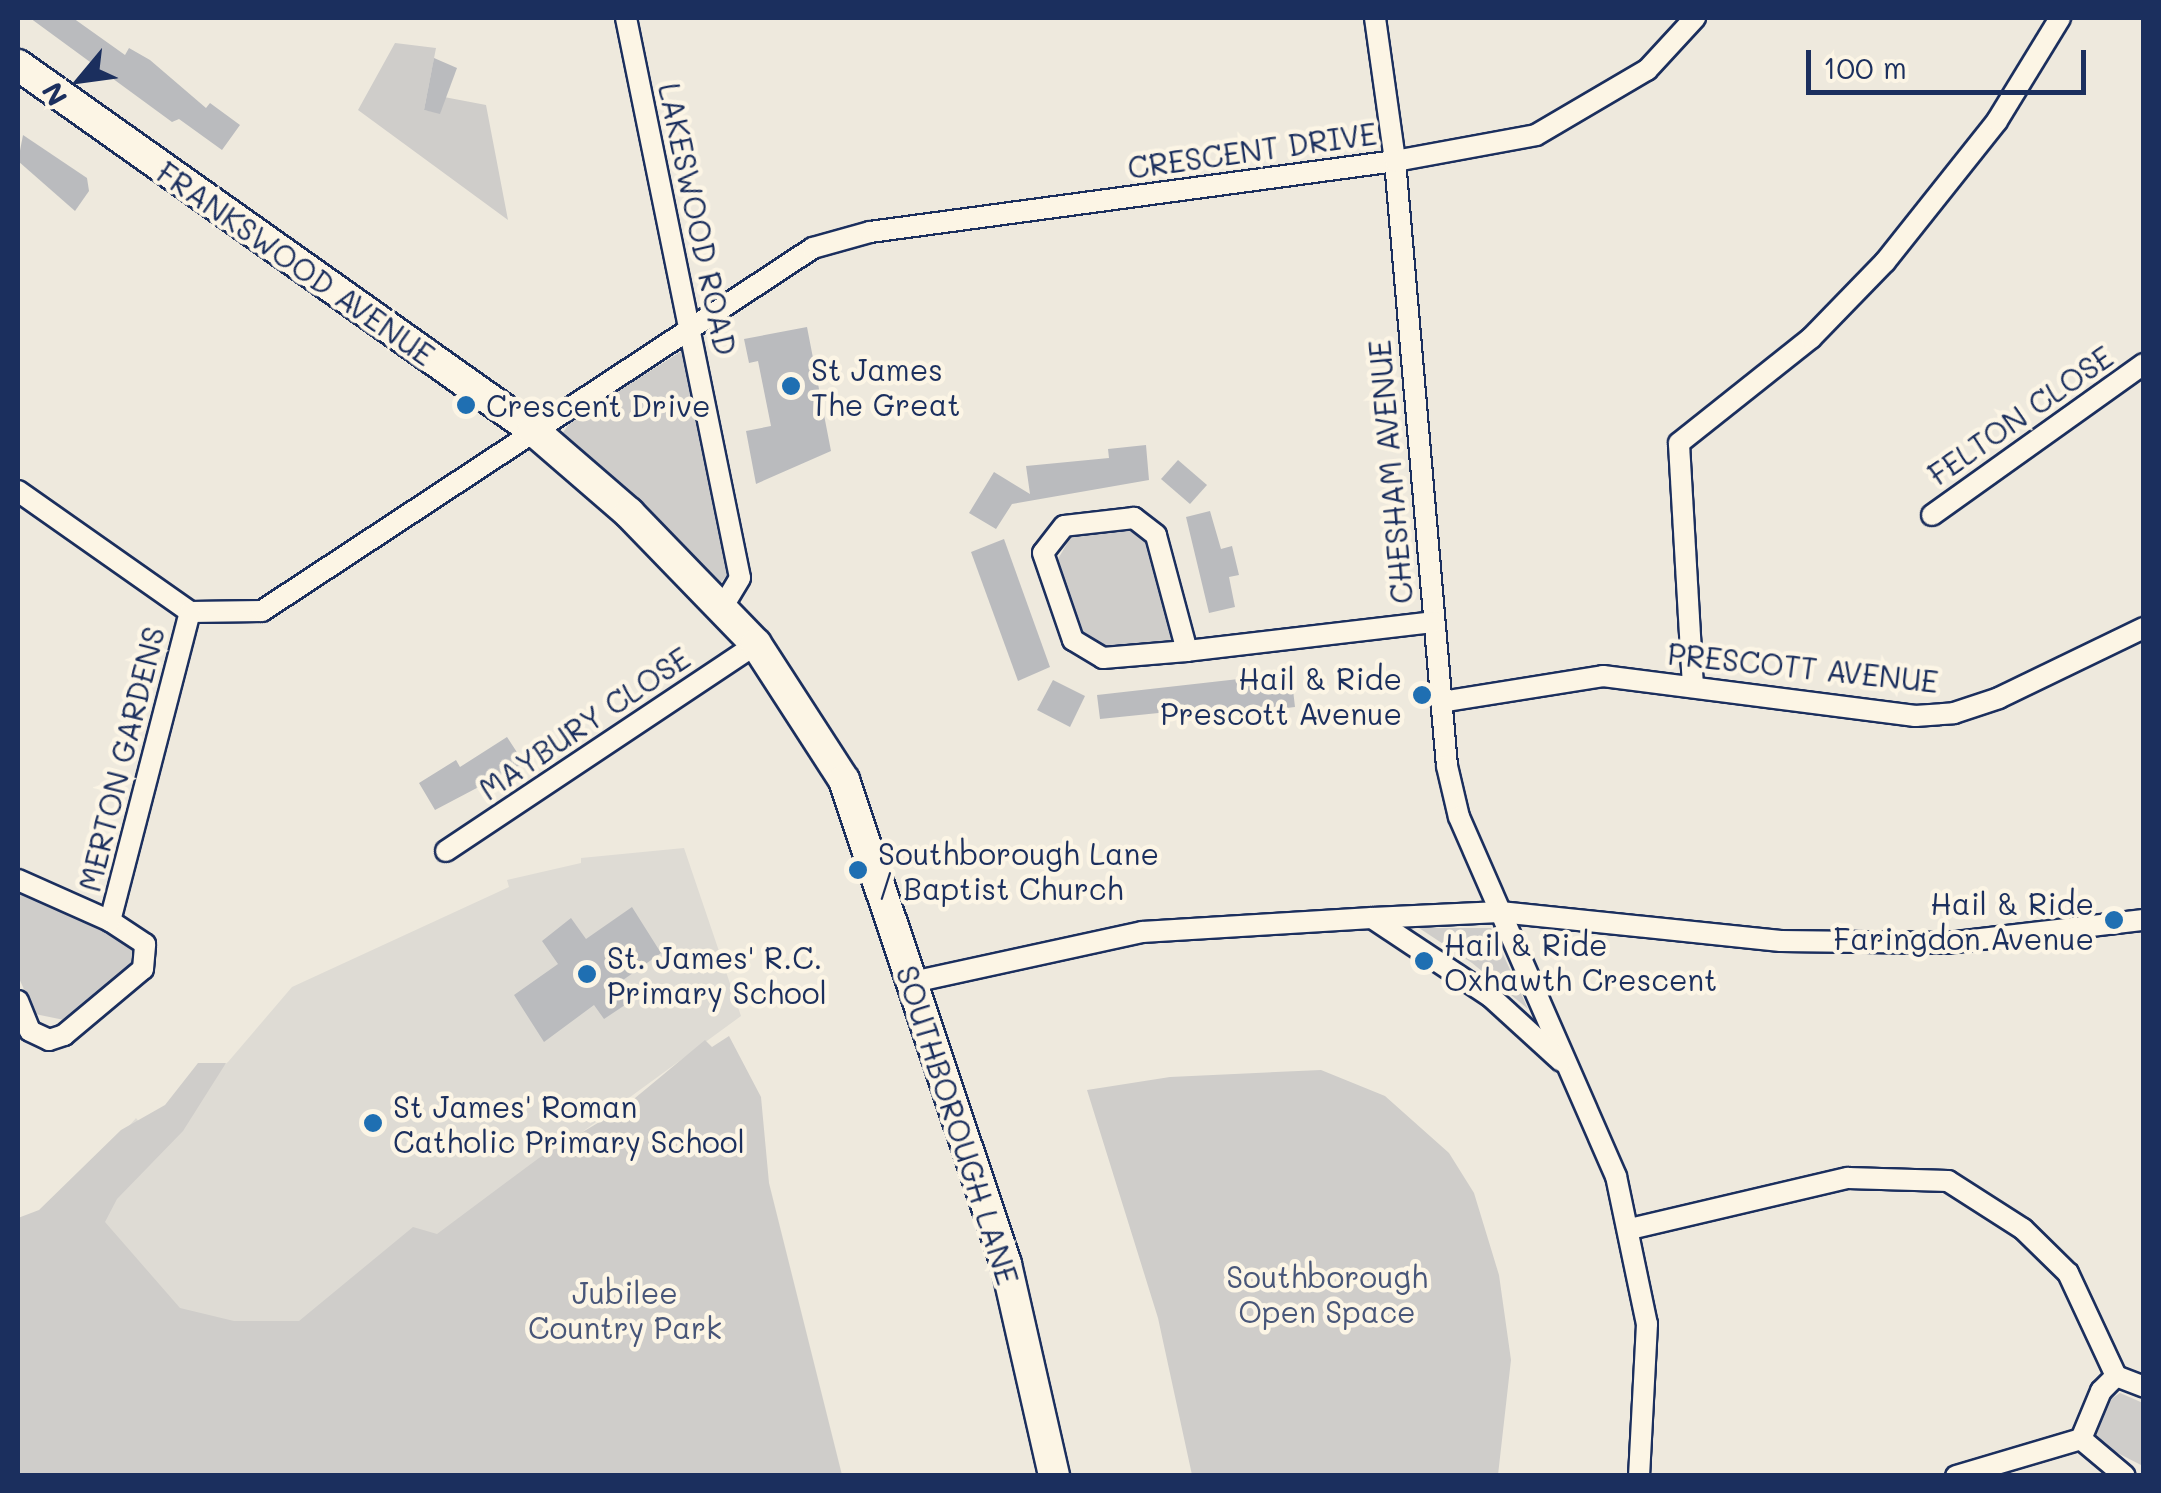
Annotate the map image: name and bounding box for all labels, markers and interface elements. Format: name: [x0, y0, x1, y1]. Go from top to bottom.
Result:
north arrow: [30, 30, 130, 130]
scale bar: [1811, 30, 2091, 92]
text: 100 m: [1823, 47, 1907, 87]
text: N: [33, 77, 75, 113]
street label: LAKESWOOD ROAD: [652, 80, 744, 358]
street label: CRESCENT DRIVE: [1125, 115, 1379, 185]
street label: FRANKSWOOD AVENUE: [150, 154, 442, 372]
street label: FELTON CLOSE: [1921, 338, 2119, 492]
street label: CHESHAM AVENUE: [1361, 339, 1419, 605]
place label: St James The Great: [811, 351, 961, 422]
marker: St James The Great: [780, 375, 802, 397]
place label: Crescent Drive: [486, 387, 711, 423]
marker: Crescent Drive: [455, 394, 477, 416]
street label: MERTON GARDENS: [71, 623, 171, 895]
street label: PRESCOTT AVENUE: [1666, 635, 1940, 699]
street label: MAYBURY CLOSE: [472, 639, 696, 807]
place label: Hail & Ride Prescott Avenue: [1160, 660, 1402, 730]
marker: Hail & Ride Prescott Avenue: [1411, 684, 1433, 706]
place label: Southborough Lane / Baptist Church: [878, 835, 1159, 906]
marker: Southborough Lane / Baptist Church: [847, 859, 869, 881]
place label: Hail & Ride Faringdon Avenue: [1833, 885, 2094, 956]
marker: Hail & Ride Faringdon Avenue: [2103, 909, 2125, 931]
place label: Hail & Ride Oxhawth Crescent: [1444, 926, 1717, 996]
place label: St. James' R.C. Primary School: [607, 939, 827, 1010]
marker: Hail & Ride Oxhawth Crescent: [1413, 950, 1435, 972]
street label: SOUTHBOROUGH LANE: [889, 961, 1027, 1289]
marker: St. James' R.C. Primary School: [576, 963, 598, 985]
place label: St James' Roman Catholic Primary School: [393, 1088, 745, 1158]
marker: St James' Roman Catholic Primary School: [362, 1112, 384, 1134]
park label: Southborough Open Space: [1226, 1258, 1428, 1328]
park label: Jubilee Country Park: [528, 1274, 722, 1344]

